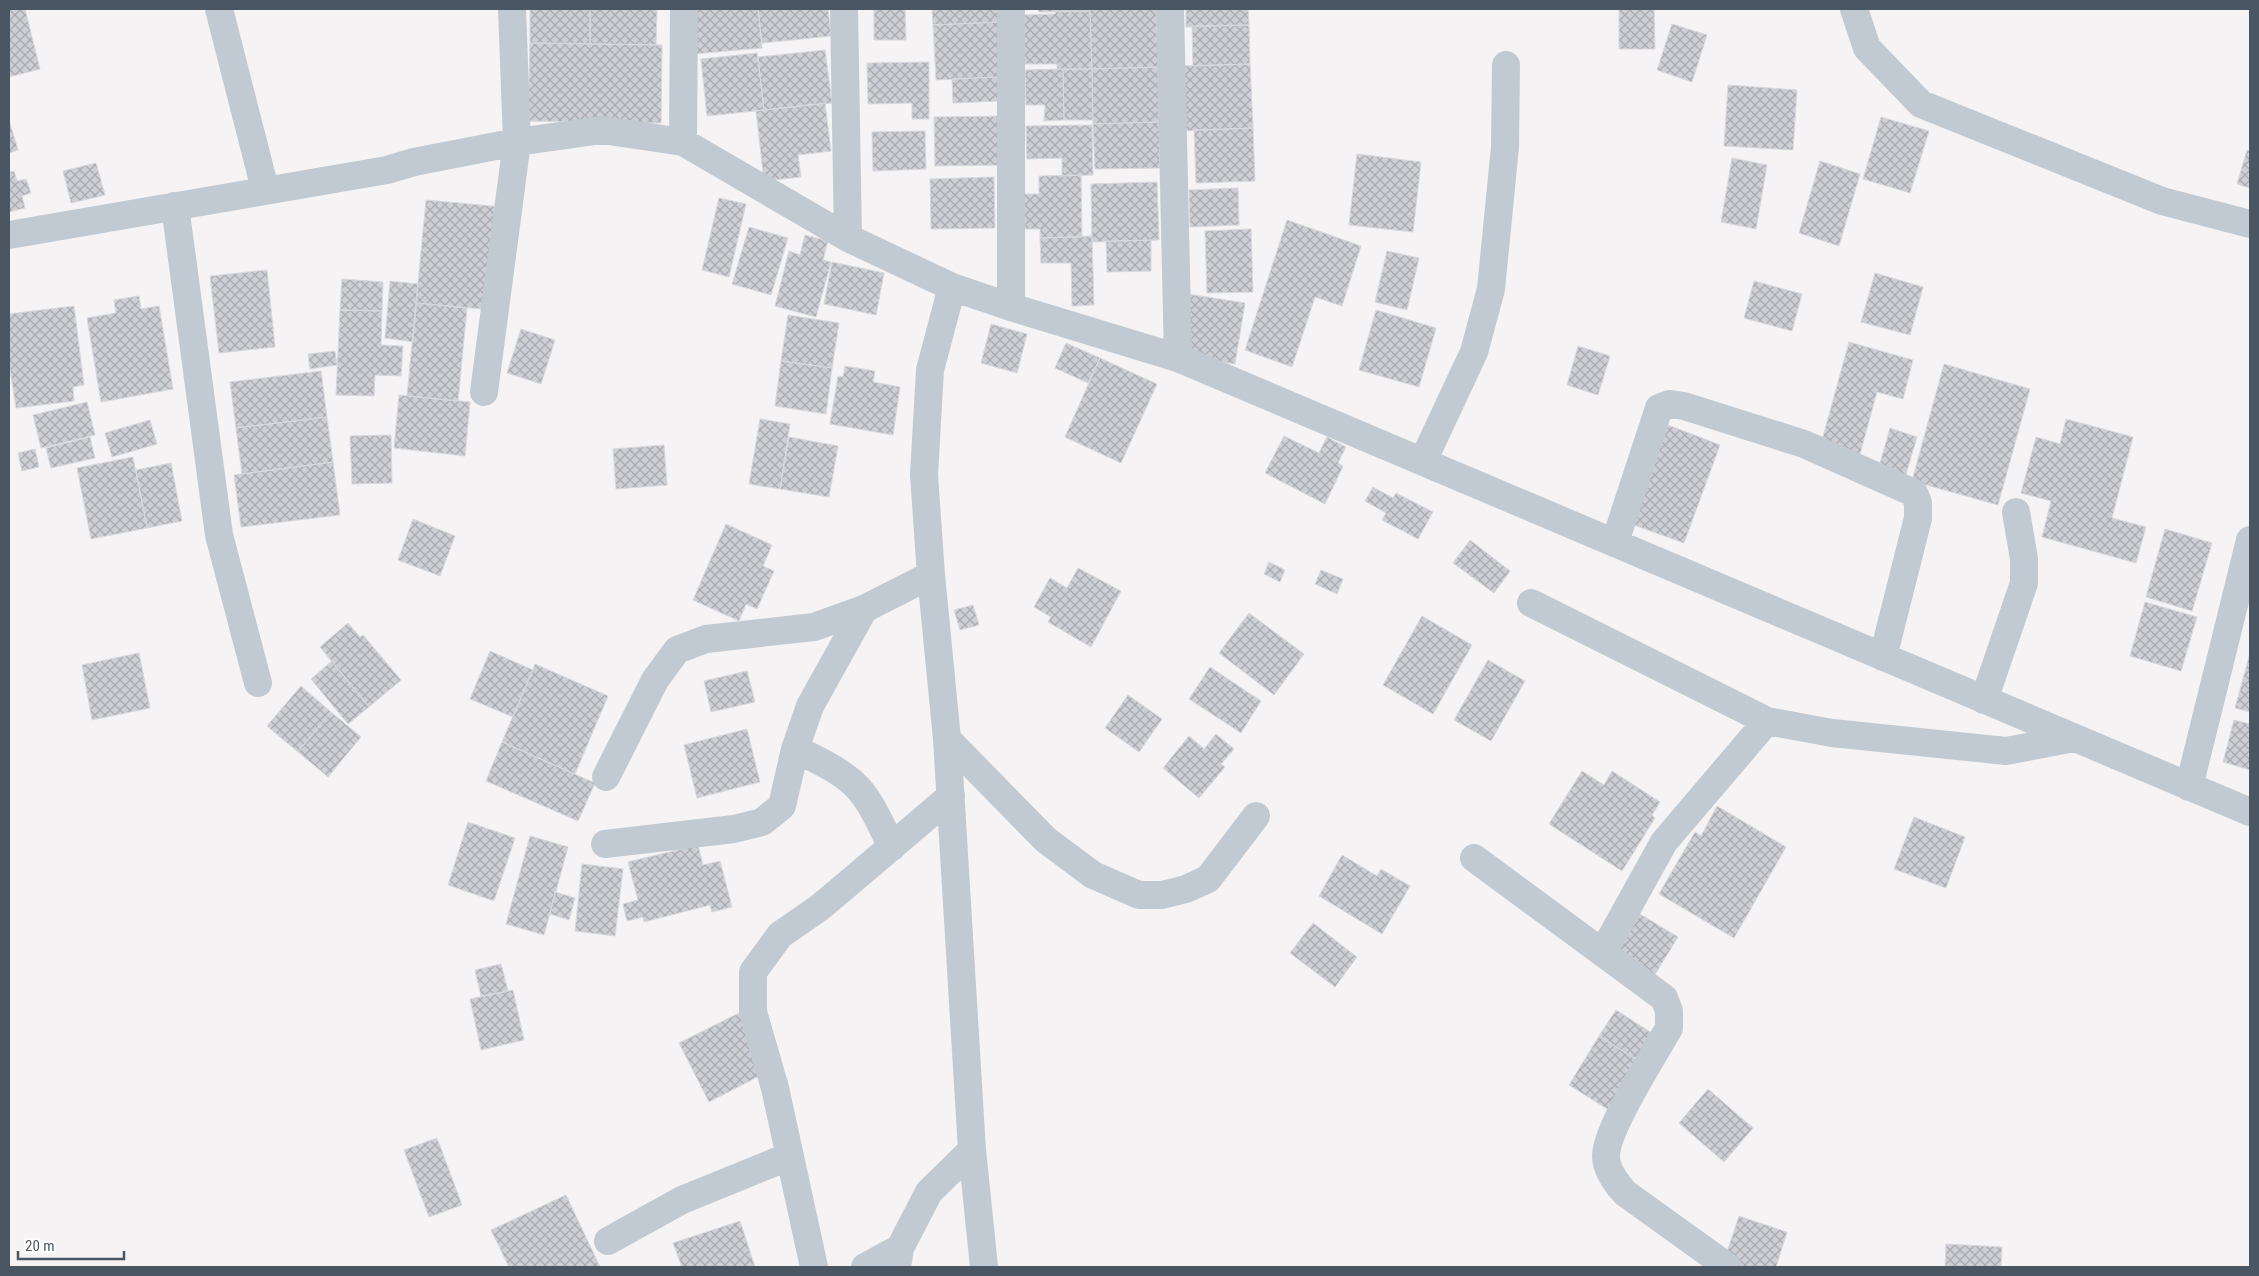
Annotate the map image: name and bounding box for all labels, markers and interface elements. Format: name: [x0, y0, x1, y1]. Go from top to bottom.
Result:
scale bar: [18, 1228, 124, 1260]
text: 20 m: [25, 1237, 55, 1255]

